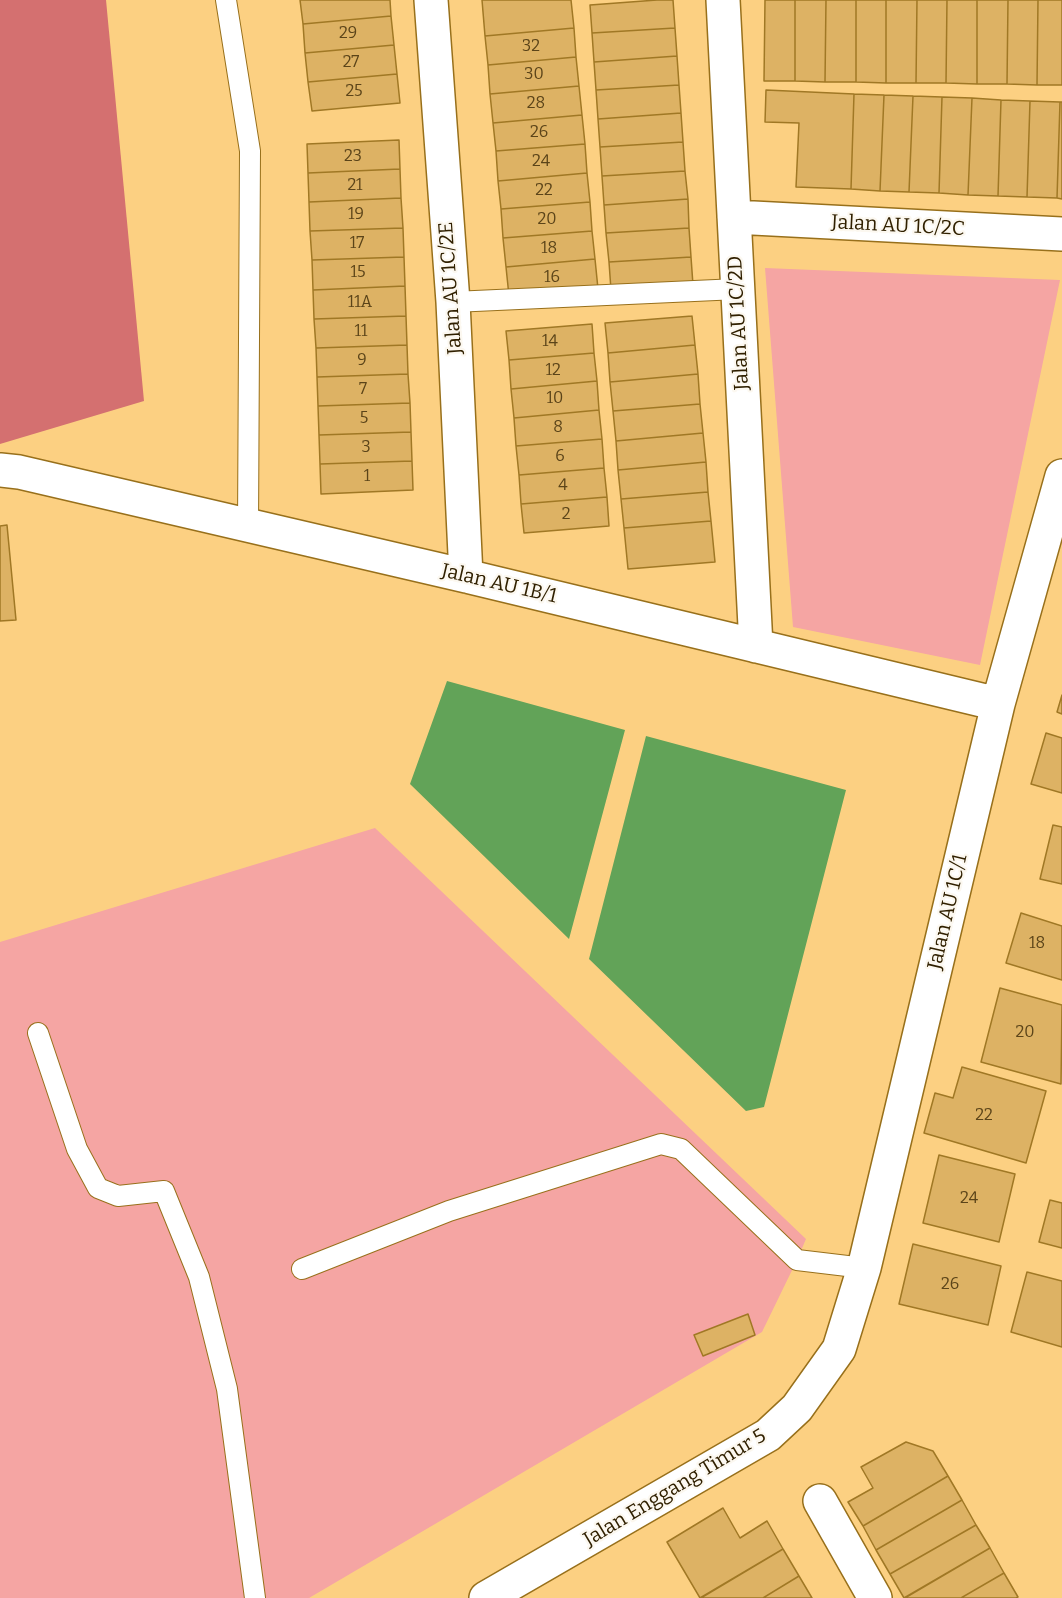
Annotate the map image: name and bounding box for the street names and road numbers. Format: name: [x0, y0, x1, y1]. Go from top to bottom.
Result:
street label: Jalan AU 1C/2C: [831, 211, 965, 241]
street label: Jalan AU 1C/2E: [434, 221, 468, 355]
street label: Jalan AU 1C/2D: [723, 255, 755, 391]
street label: Jalan AU 1B/1: [439, 559, 559, 609]
street label: Jalan AU 1C/1: [923, 852, 973, 972]
street label: Jalan Enggang Timur 5: [580, 1424, 770, 1552]

